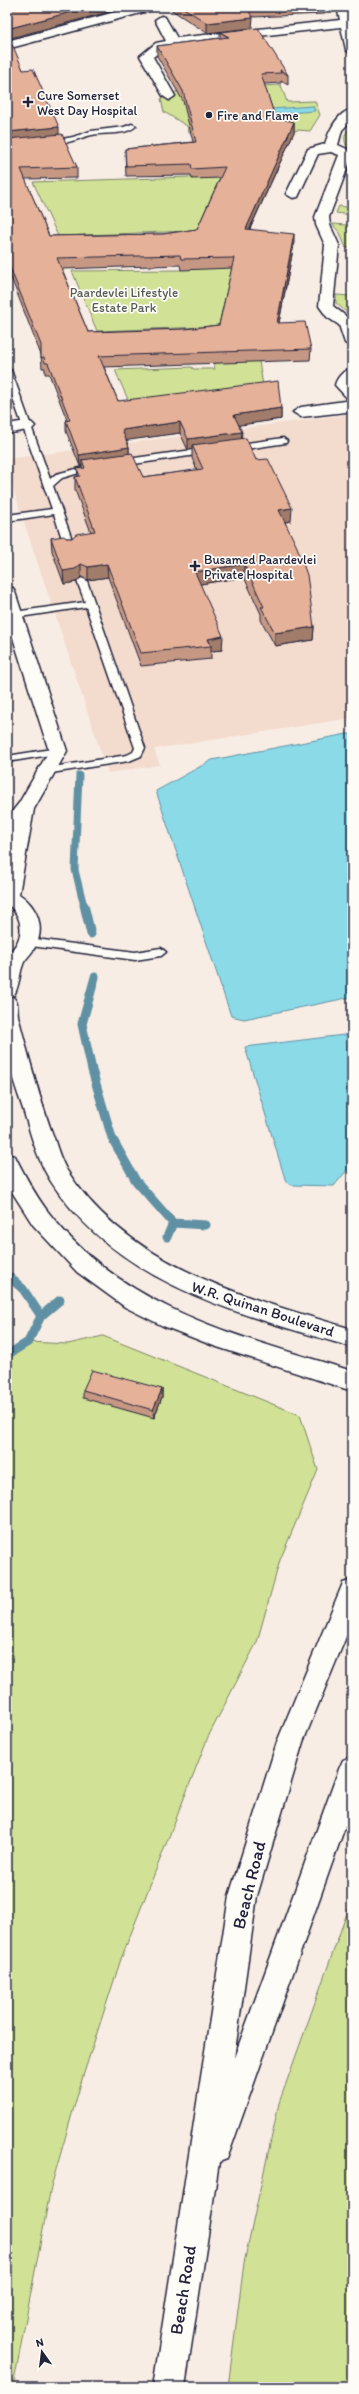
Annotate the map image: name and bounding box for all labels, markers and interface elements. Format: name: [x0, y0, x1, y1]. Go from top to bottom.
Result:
place label: Cure Somerset West Day Hospital: [37, 88, 138, 118]
marker: Cure Somerset West Day Hospital: [22, 96, 34, 108]
place label: Fire and Flame: [217, 108, 299, 123]
marker: Fire and Flame: [204, 110, 214, 120]
park label: Paardevlei Lifestyle Estate Park: [70, 285, 178, 315]
place label: Busamed Paardevlei Private Hospital: [204, 552, 316, 582]
marker: Busamed Paardevlei Private Hospital: [189, 560, 201, 572]
street label: W.R. Quinan Boulevard: [189, 1277, 337, 1341]
street label: Beach Road: [227, 1838, 271, 1931]
street label: Beach Road: [165, 2244, 201, 2336]
north arrow: [22, 2332, 62, 2372]
text: N: [35, 2336, 45, 2350]

